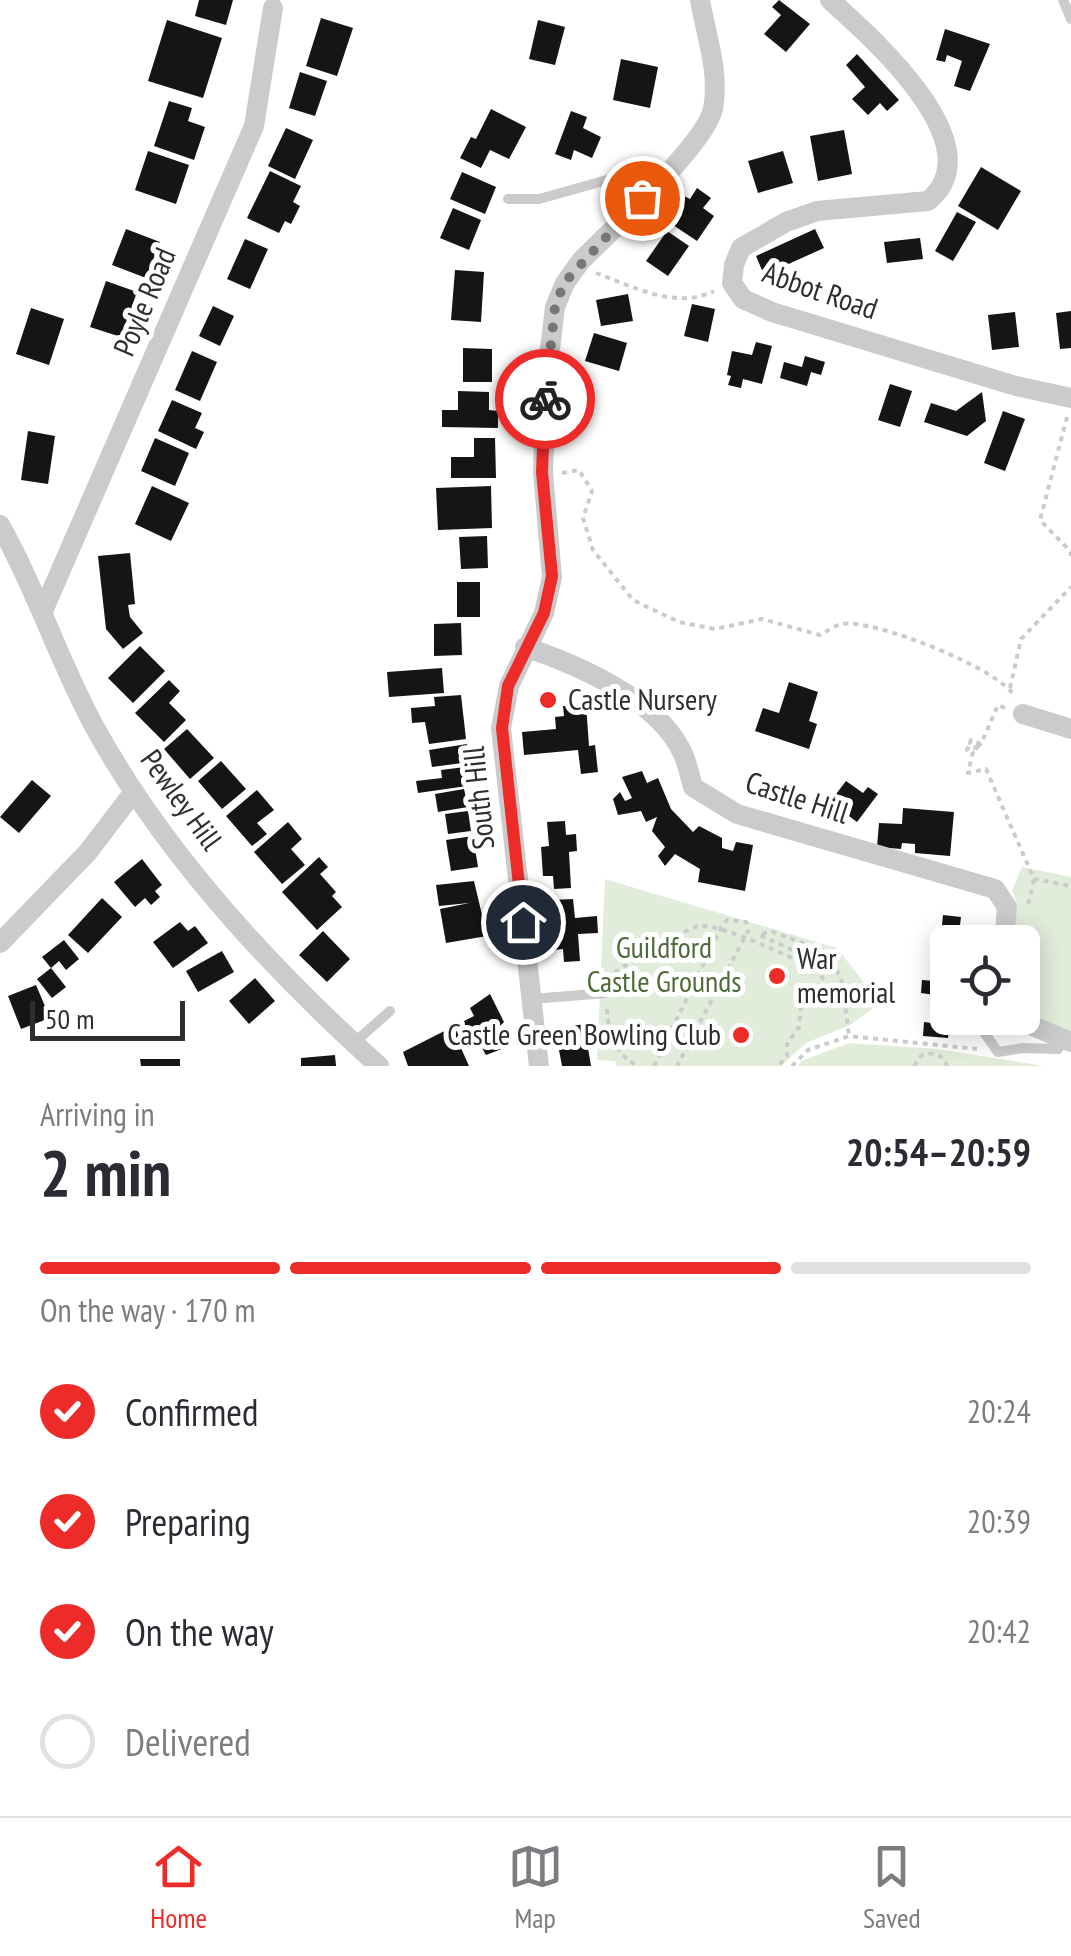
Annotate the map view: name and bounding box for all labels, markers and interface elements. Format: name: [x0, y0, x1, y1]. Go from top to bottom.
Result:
pin: [600, 156, 685, 241]
icon: bag: [615, 171, 670, 226]
street label: Poyle Road: [103, 242, 184, 361]
street label: Abbot Road: [758, 252, 883, 327]
courier: [495, 349, 595, 449]
icon: bike: [518, 372, 573, 427]
place label: Castle Nursery: [568, 679, 718, 718]
marker: Castle Nursery: [537, 689, 559, 711]
street label: Pewley Hill: [133, 741, 232, 857]
street label: South Hill: [453, 745, 502, 852]
street label: Castle Hill: [741, 762, 854, 832]
pin: [481, 880, 566, 965]
icon: home: [496, 895, 551, 950]
map controls: [930, 925, 1040, 1035]
button: locate: [930, 925, 1040, 1035]
park label: Guildford Castle Grounds: [587, 927, 741, 1000]
place label: War memorial: [797, 938, 895, 1011]
marker: War memorial: [766, 965, 788, 987]
scale bar: [30, 996, 185, 1040]
text: 50 m: [45, 1000, 94, 1037]
place label: Castle Green Bowling Club: [447, 1014, 721, 1053]
marker: Castle Green Bowling Club: [730, 1024, 752, 1046]
text: Arriving in: [40, 1093, 155, 1135]
text: 20:54–20:59: [846, 1127, 1031, 1176]
text: 2 min: [40, 1130, 171, 1214]
text: On the way · 170 m: [40, 1289, 255, 1331]
icon: check: [40, 1384, 95, 1439]
text: Confirmed: [125, 1387, 258, 1436]
text: 20:24: [967, 1390, 1031, 1432]
icon: check: [40, 1494, 95, 1549]
text: Preparing: [125, 1497, 251, 1546]
text: 20:39: [967, 1500, 1031, 1542]
icon: check: [40, 1604, 95, 1659]
text: On the way: [125, 1607, 273, 1656]
text: 20:42: [967, 1610, 1031, 1652]
text: Delivered: [125, 1717, 251, 1766]
tab: Home: [150, 1839, 207, 1936]
tab: Map: [508, 1839, 563, 1936]
tab: Saved: [863, 1839, 921, 1936]

